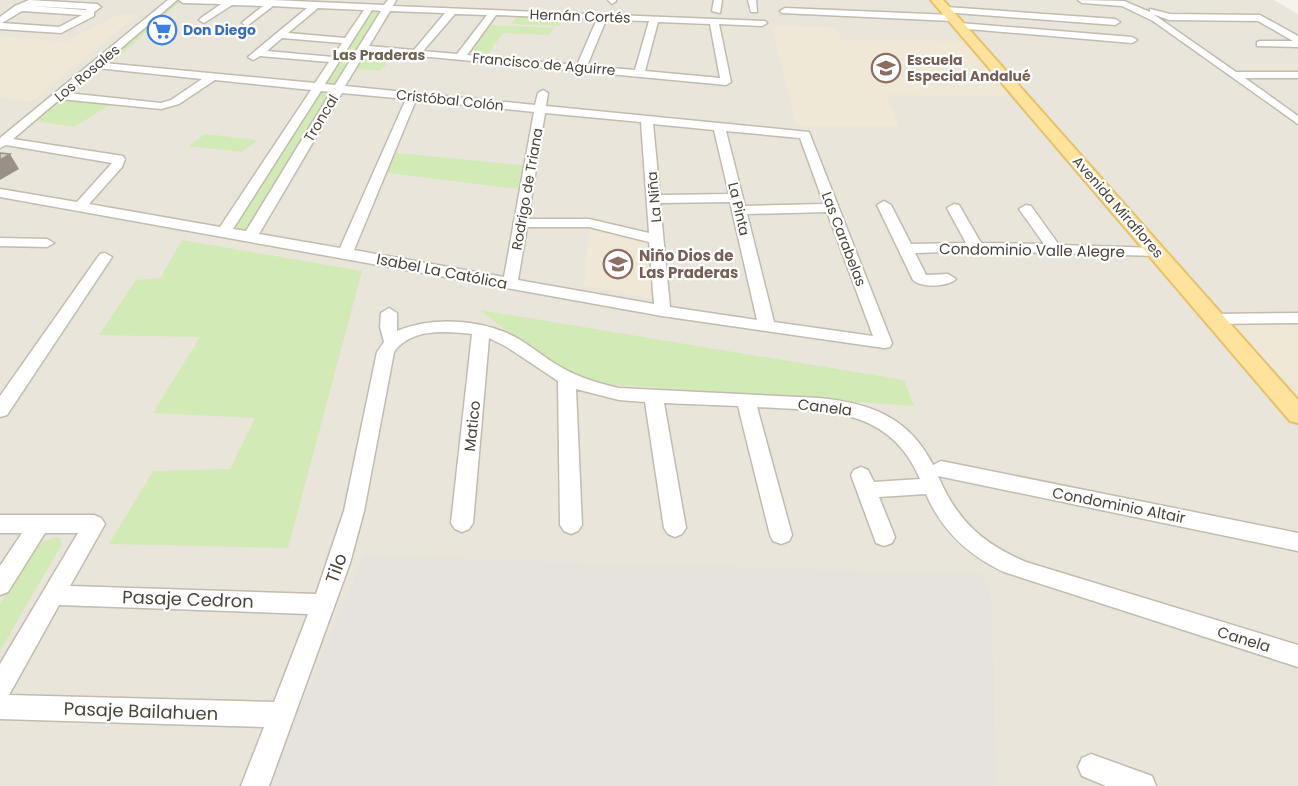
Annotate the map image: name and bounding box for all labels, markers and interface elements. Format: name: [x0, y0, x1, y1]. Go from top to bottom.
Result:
street label: Hernán Cortés: [529, 4, 631, 28]
supermarket icon: Don Diego: [146, 14, 178, 46]
place label: Don Diego: [183, 20, 256, 40]
street label: Los Rosales: [50, 40, 124, 106]
district label: Las Praderas: [333, 45, 426, 65]
street label: Francisco de Aguirre: [472, 48, 617, 80]
place label: Escuela Especial Andalué: [907, 50, 1031, 86]
school or university icon: Escuela Especial Andalué: [870, 52, 902, 84]
street label: Cristóbal Colón: [395, 84, 505, 116]
street label: Troncal: [299, 91, 343, 145]
street label: Rodrigo de Triana: [506, 126, 548, 252]
street label: Avenida Miraflores: [1068, 152, 1168, 262]
street label: La Niña: [642, 171, 666, 223]
street label: La Pinta: [723, 180, 755, 238]
street label: Las Carabelas: [817, 189, 871, 289]
street label: Condominio Valle Alegre: [939, 238, 1125, 262]
place label: Niño Dios de Las Praderas: [639, 245, 738, 283]
street label: Isabel La Católica: [375, 248, 509, 294]
school or university icon: Niño Dios de Las Praderas: [602, 248, 634, 280]
street label: Canela: [797, 393, 853, 421]
street label: Matico: [459, 400, 485, 452]
street label: Condominio Altair: [1051, 482, 1188, 528]
street label: Tilo: [319, 550, 353, 586]
street label: Pasaje Cedron: [122, 584, 254, 614]
street label: Canela: [1215, 621, 1273, 657]
street label: Pasaje Bailahuen: [63, 696, 219, 726]

